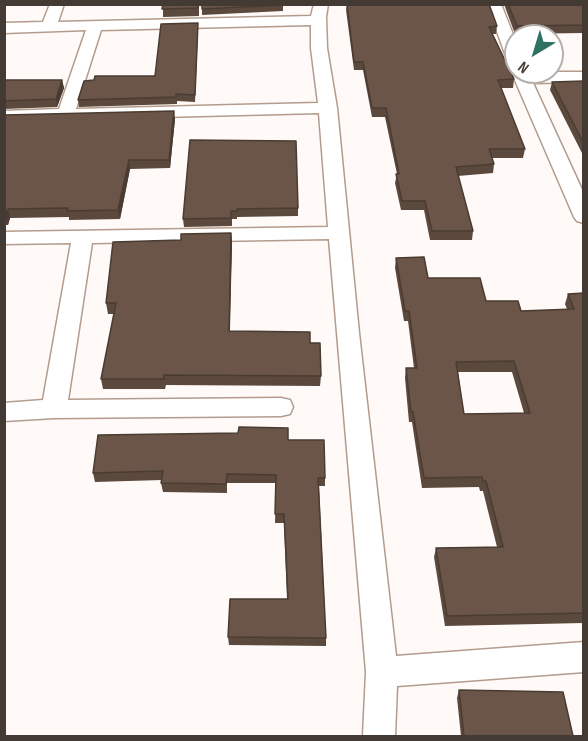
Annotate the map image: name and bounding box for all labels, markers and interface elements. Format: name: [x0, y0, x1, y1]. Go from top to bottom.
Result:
north arrow: [504, 24, 564, 84]
text: N: [515, 57, 533, 77]

